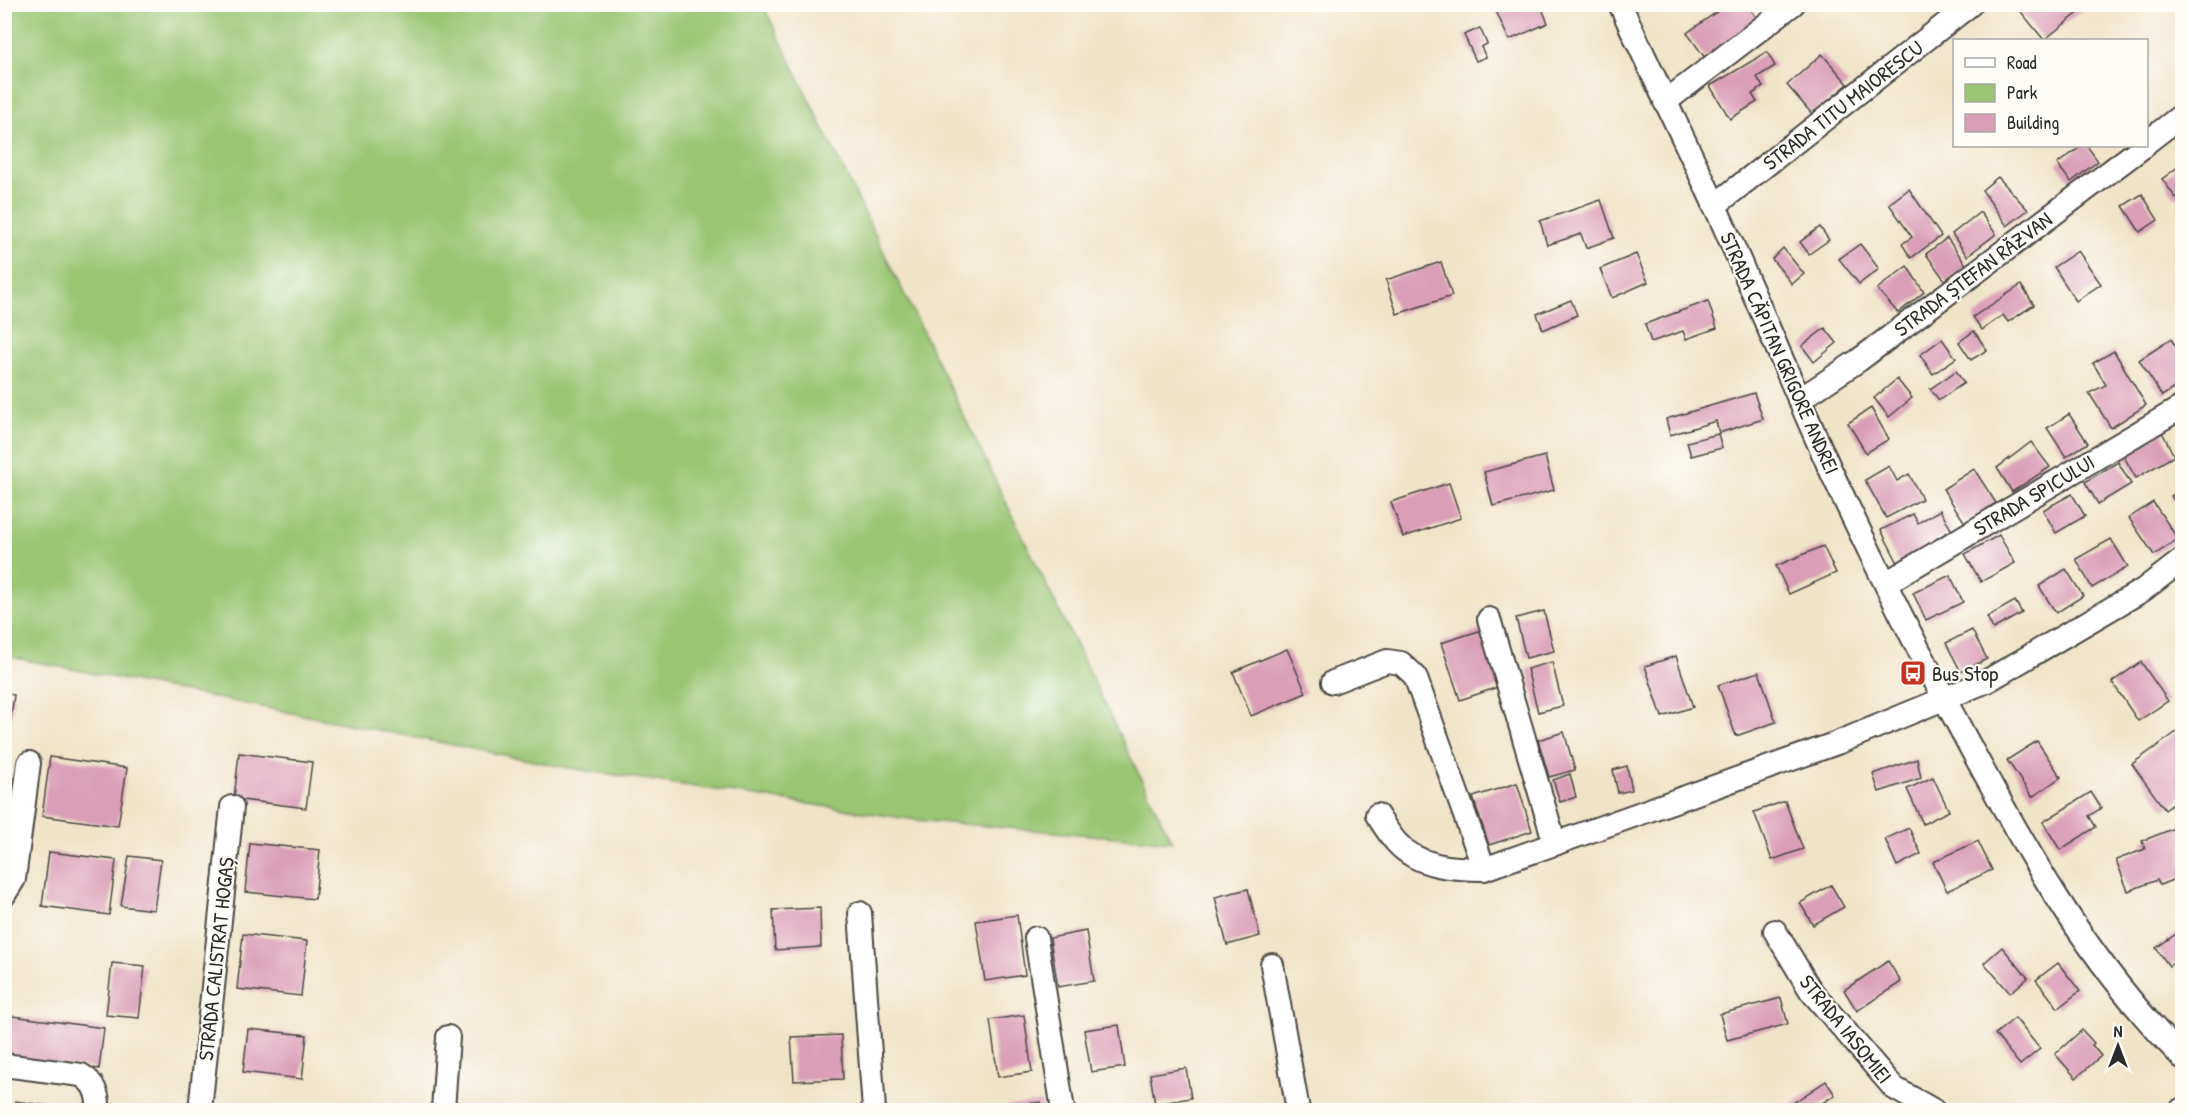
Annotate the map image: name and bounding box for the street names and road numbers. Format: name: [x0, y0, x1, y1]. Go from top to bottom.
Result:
street label: STRADA TITU MAIORESCU: [1757, 33, 1929, 177]
street label: STRADA ȘTEFAN RĂZVAN: [1888, 205, 2058, 343]
street label: STRADA CĂPITAN GRIGORE ANDREI: [1713, 227, 1847, 479]
street label: STRADA SPICULUI: [1968, 447, 2100, 543]
street label: STRADA CALISTRAT HOGAȘ: [191, 856, 241, 1062]
street label: STRADA IASOMIEI: [1793, 968, 1899, 1090]

